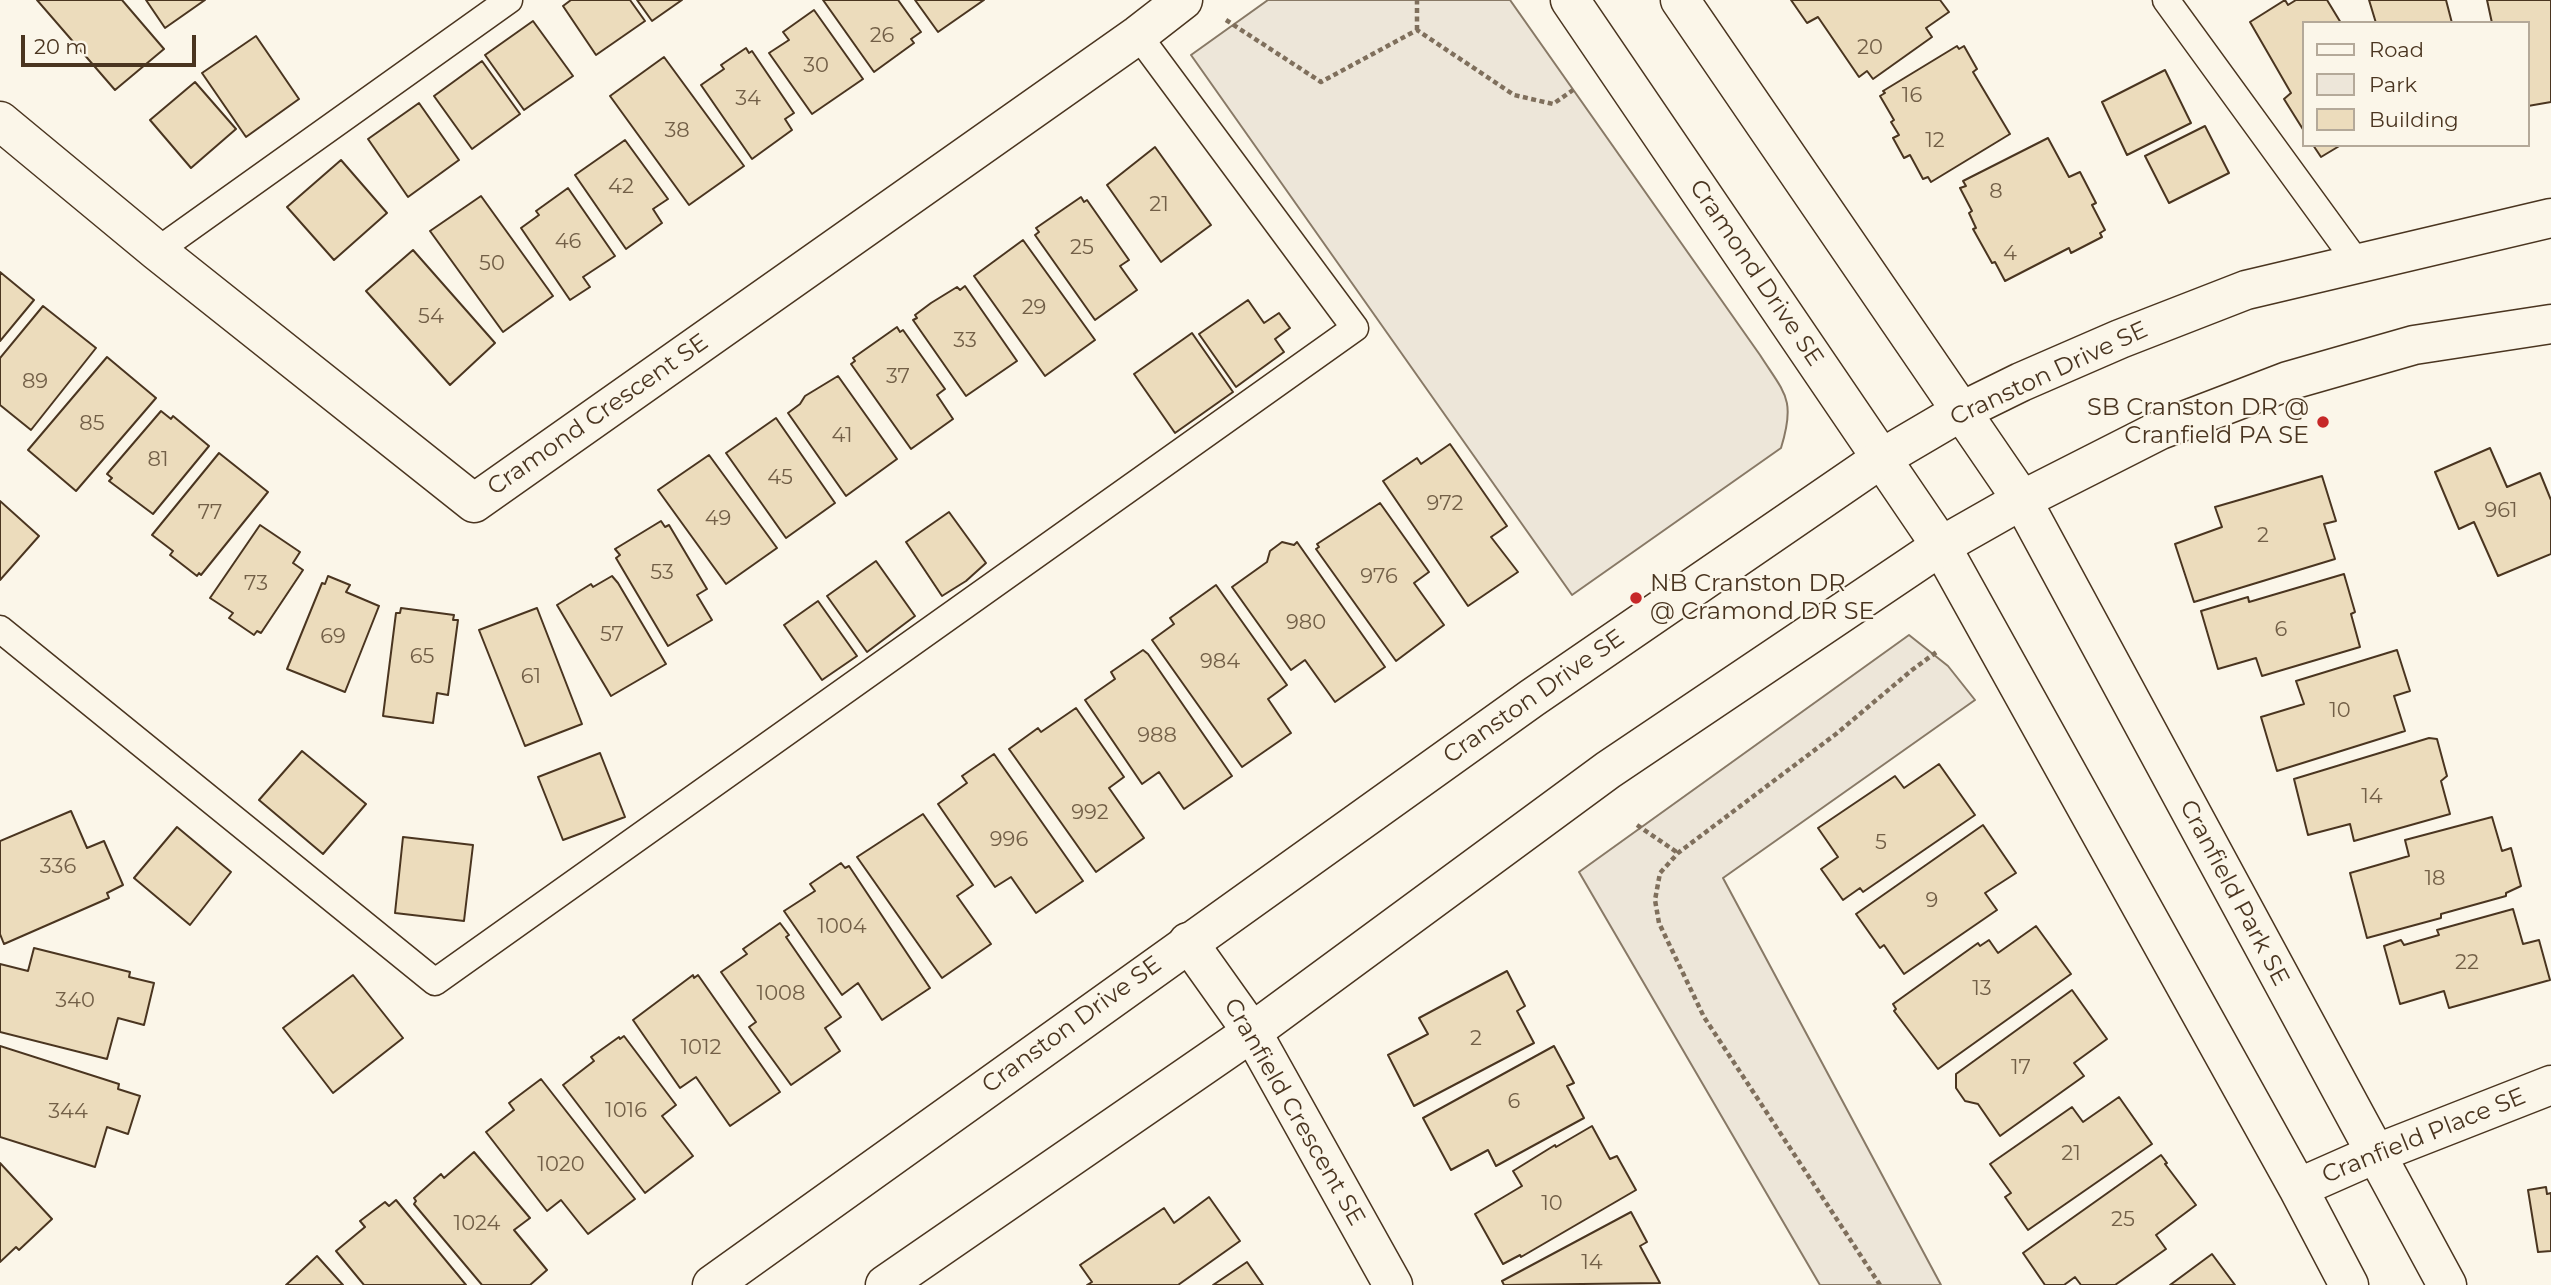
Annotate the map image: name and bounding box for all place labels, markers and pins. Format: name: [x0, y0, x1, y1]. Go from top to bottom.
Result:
place label: SB Cranston DR @ Cranfield PA SE: [2087, 394, 2309, 450]
marker: SB Cranston DR @ Cranfield PA SE: [2315, 414, 2331, 430]
place label: NB Cranston DR @ Cramond DR SE: [1650, 570, 1874, 626]
marker: NB Cranston DR @ Cramond DR SE: [1628, 590, 1644, 606]

